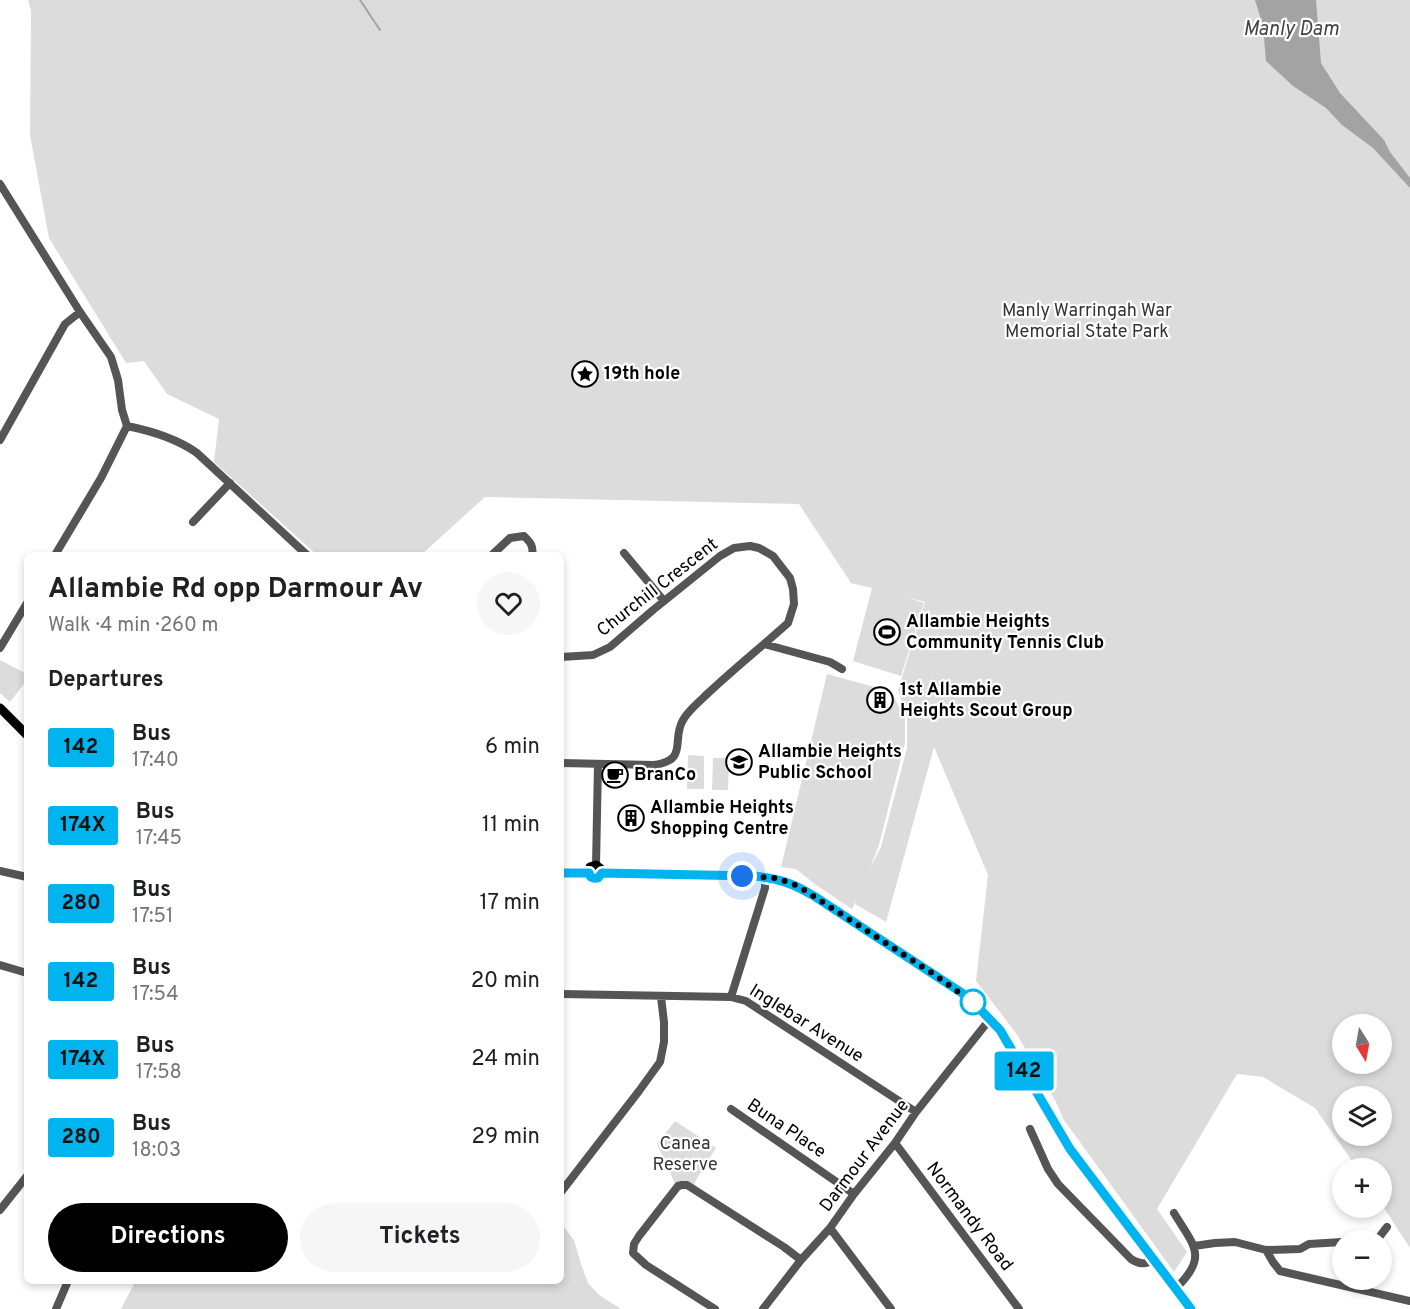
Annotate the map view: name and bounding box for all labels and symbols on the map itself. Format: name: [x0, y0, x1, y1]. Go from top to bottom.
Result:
water label: Manly Dam: [1243, 17, 1339, 43]
park label: Manly Warringah War Memorial State Park: [1002, 300, 1172, 344]
place icon: 19th hole: [570, 359, 600, 389]
place label: 19th hole: [604, 363, 680, 386]
street label: Churchill Crescent: [593, 533, 723, 643]
place label: Allambie Heights Community Tennis Club: [906, 611, 1104, 655]
sports icon: Allambie Heights Community Tennis Club: [872, 617, 902, 647]
place label: 1st Allambie Heights Scout Group: [900, 679, 1073, 723]
building icon: 1st Allambie Heights Scout Group: [865, 685, 895, 715]
place label: Allambie Heights Public School: [758, 741, 902, 785]
school or university icon: Allambie Heights Public School: [724, 747, 754, 777]
cafe icon: BranCo: [600, 760, 630, 790]
place label: BranCo: [634, 764, 696, 787]
place label: Allambie Heights Shopping Centre: [650, 797, 794, 841]
building icon: Allambie Heights Shopping Centre: [616, 803, 646, 833]
your location: [727, 861, 757, 891]
street label: Inglebar Avenue: [744, 980, 868, 1068]
unlabelled marker: [960, 989, 986, 1015]
north arrow: [1332, 1014, 1392, 1074]
line badge: 142: [990, 1052, 1058, 1090]
street label: Buna Place: [742, 1094, 830, 1164]
street label: Darmour Avenue: [815, 1095, 915, 1217]
park label: Canea Reserve: [652, 1133, 718, 1177]
street label: Normandy Road: [921, 1158, 1017, 1276]

